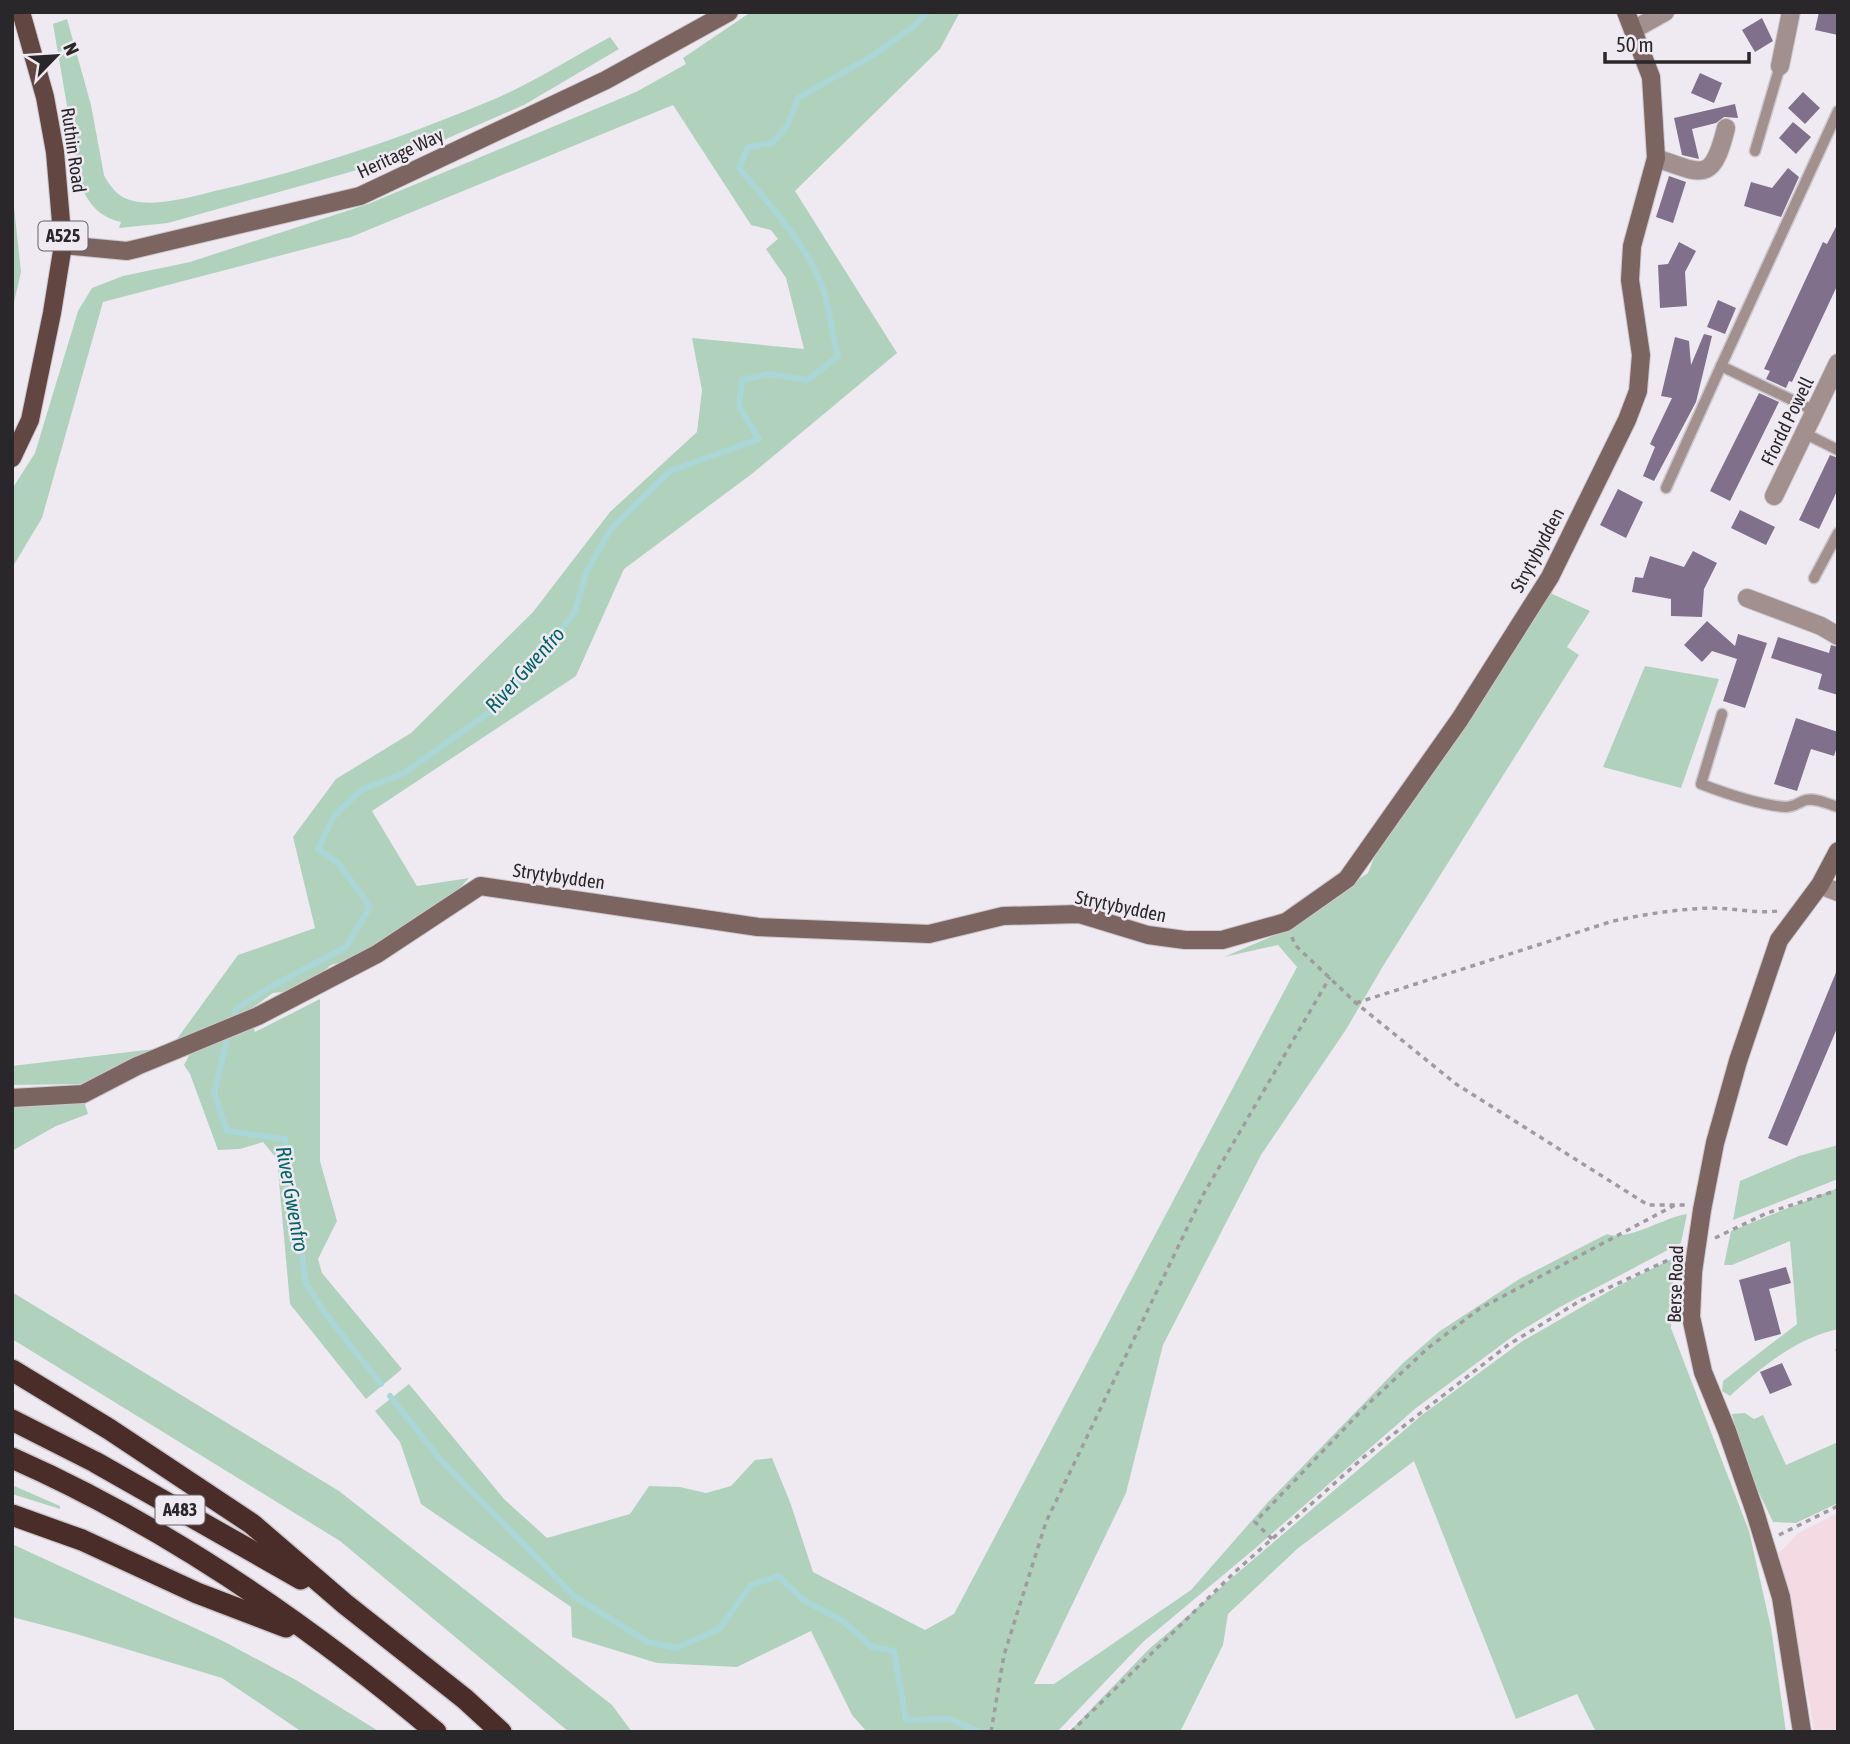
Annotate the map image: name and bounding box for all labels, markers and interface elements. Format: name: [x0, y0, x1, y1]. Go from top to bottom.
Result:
north arrow: [21, 21, 91, 91]
scale bar: [1605, 21, 1748, 65]
text: 50 m: [1616, 32, 1654, 56]
text: N: [59, 39, 84, 59]
street label: Ruthin Road: [57, 106, 91, 194]
street label: Heritage Way: [353, 123, 447, 183]
road number: A525: [38, 222, 88, 250]
street label: Ffordd Powell: [1756, 373, 1818, 469]
street label: Strytybydden: [1506, 504, 1568, 596]
water label: River Gwenfro: [480, 622, 569, 717]
street label: Strytybydden: [512, 859, 606, 893]
street label: Strytybydden: [1073, 886, 1169, 926]
water label: River Gwenfro: [272, 1144, 314, 1254]
street label: Berse Road: [1663, 1245, 1687, 1323]
road number: A483: [156, 1496, 204, 1525]

